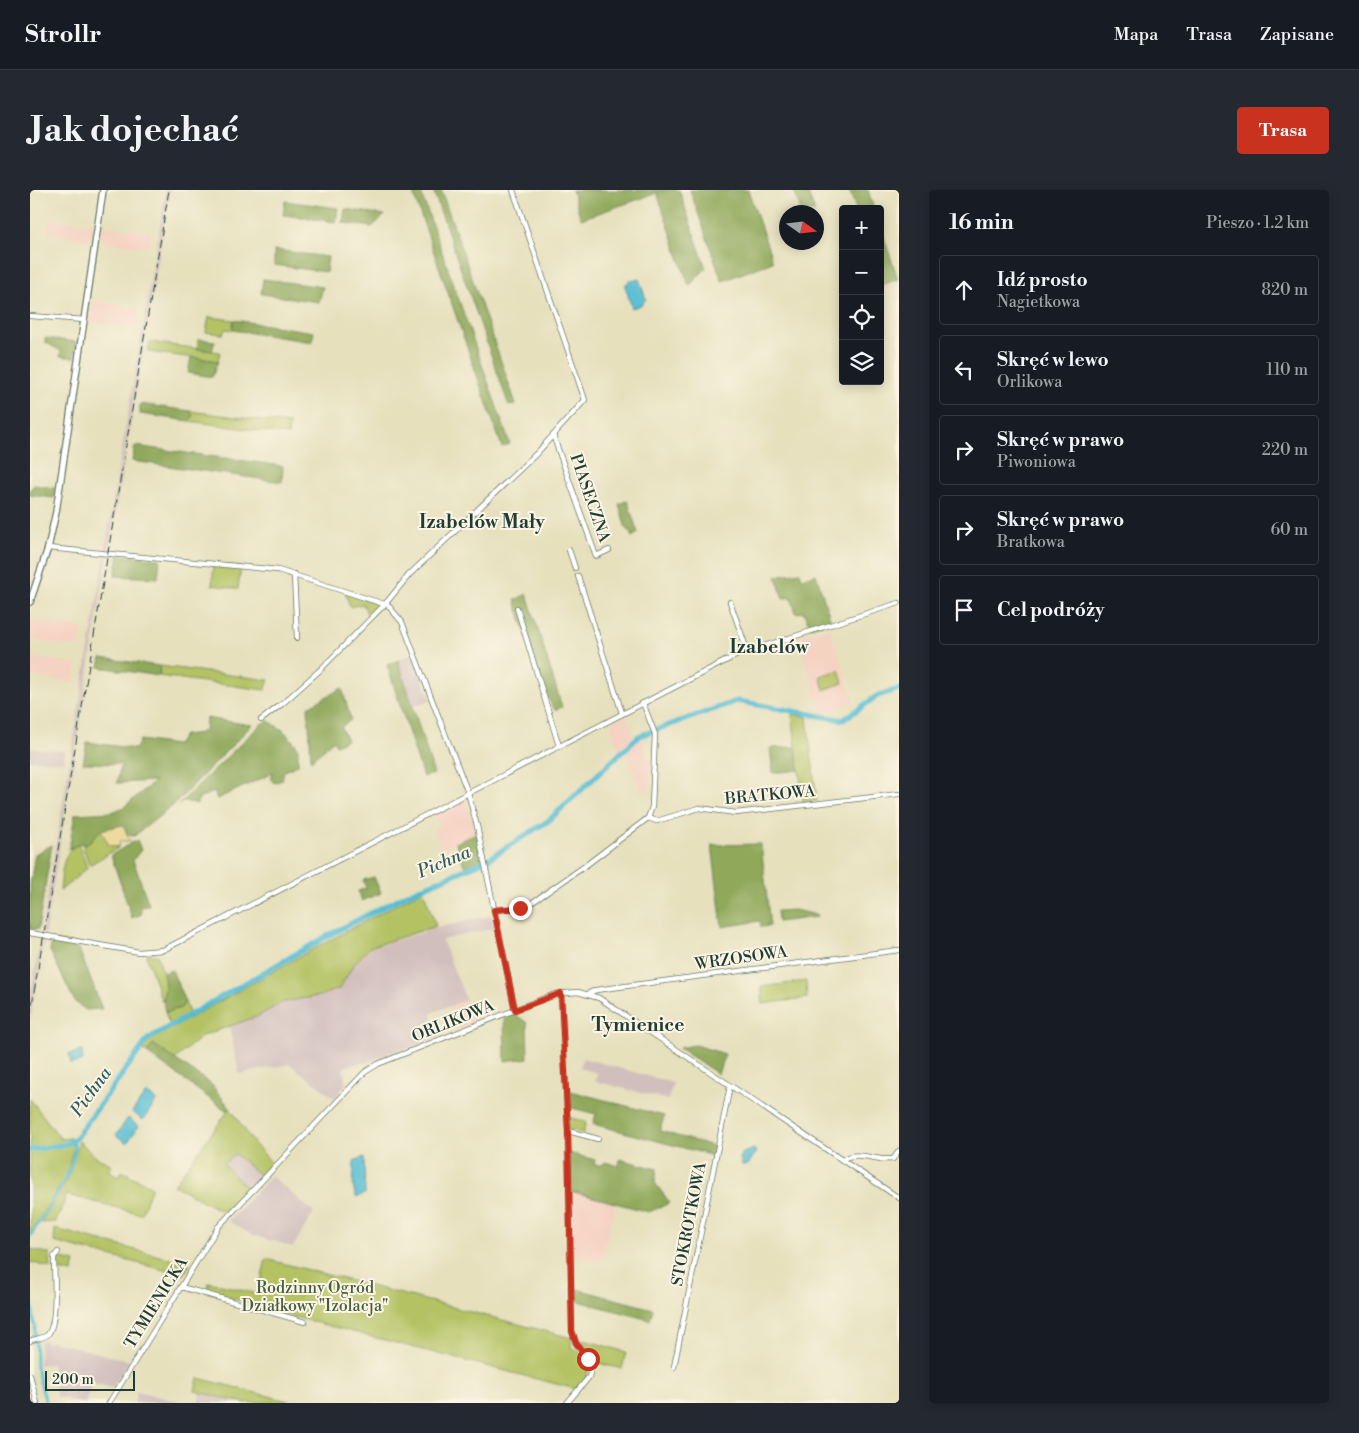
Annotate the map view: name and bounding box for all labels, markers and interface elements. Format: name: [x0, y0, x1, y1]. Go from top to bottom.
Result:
text: Strollr: [25, 20, 101, 50]
text: Mapa: [1114, 23, 1158, 46]
text: Trasa: [1186, 23, 1232, 46]
text: Zapisane: [1260, 23, 1334, 46]
button: Trasa: [1237, 107, 1329, 154]
text: Jak dojechać: [30, 109, 239, 152]
north arrow: [779, 205, 824, 250]
map controls: [839, 205, 884, 385]
button: +: [839, 205, 884, 250]
text: 16 min: [949, 210, 1014, 236]
text: Pieszo · 1.2 km: [1206, 213, 1309, 233]
button: −: [839, 250, 884, 295]
text: Idź prosto: [997, 268, 1088, 292]
icon: ahead: [950, 276, 978, 304]
text: 820 m: [1261, 280, 1308, 300]
text: Nagietkowa: [997, 292, 1080, 312]
button: locate: [839, 295, 884, 340]
button: layers: [839, 340, 884, 385]
text: Skręć w lewo: [997, 348, 1109, 372]
icon: left: [950, 356, 978, 384]
text: 110 m: [1266, 360, 1308, 380]
text: Orlikowa: [997, 372, 1062, 392]
text: Skręć w prawo: [997, 428, 1124, 452]
icon: right: [950, 436, 978, 464]
text: 220 m: [1262, 440, 1308, 460]
street label: PIASECZNA: [566, 451, 615, 546]
text: Piwoniowa: [997, 452, 1076, 472]
text: Skręć w prawo: [997, 508, 1124, 532]
district label: Izabelów Mały: [419, 510, 545, 534]
icon: right: [950, 516, 978, 544]
text: 60 m: [1270, 520, 1308, 540]
text: Bratkowa: [997, 532, 1065, 552]
icon: arrive: [950, 596, 978, 624]
text: Cel podróży: [997, 598, 1104, 622]
district label: Izabelów: [729, 635, 809, 659]
street label: BRATKOWA: [723, 781, 817, 809]
water label: Pichna: [413, 840, 475, 884]
route end: [509, 897, 532, 920]
street label: WRZOSOWA: [692, 941, 790, 975]
street label: ORLIKOWA: [409, 995, 498, 1047]
district label: Tymienice: [592, 1013, 684, 1037]
water label: Pichna: [65, 1062, 117, 1122]
street label: STOKROTKOWA: [667, 1159, 711, 1288]
street label: TYMIENICKA: [120, 1253, 193, 1352]
park label: Rodzinny Ogród Działkowy "Izolacja": [242, 1278, 388, 1316]
route start: [577, 1348, 600, 1371]
scale bar: [45, 1368, 135, 1391]
text: 200 m: [52, 1371, 94, 1389]

